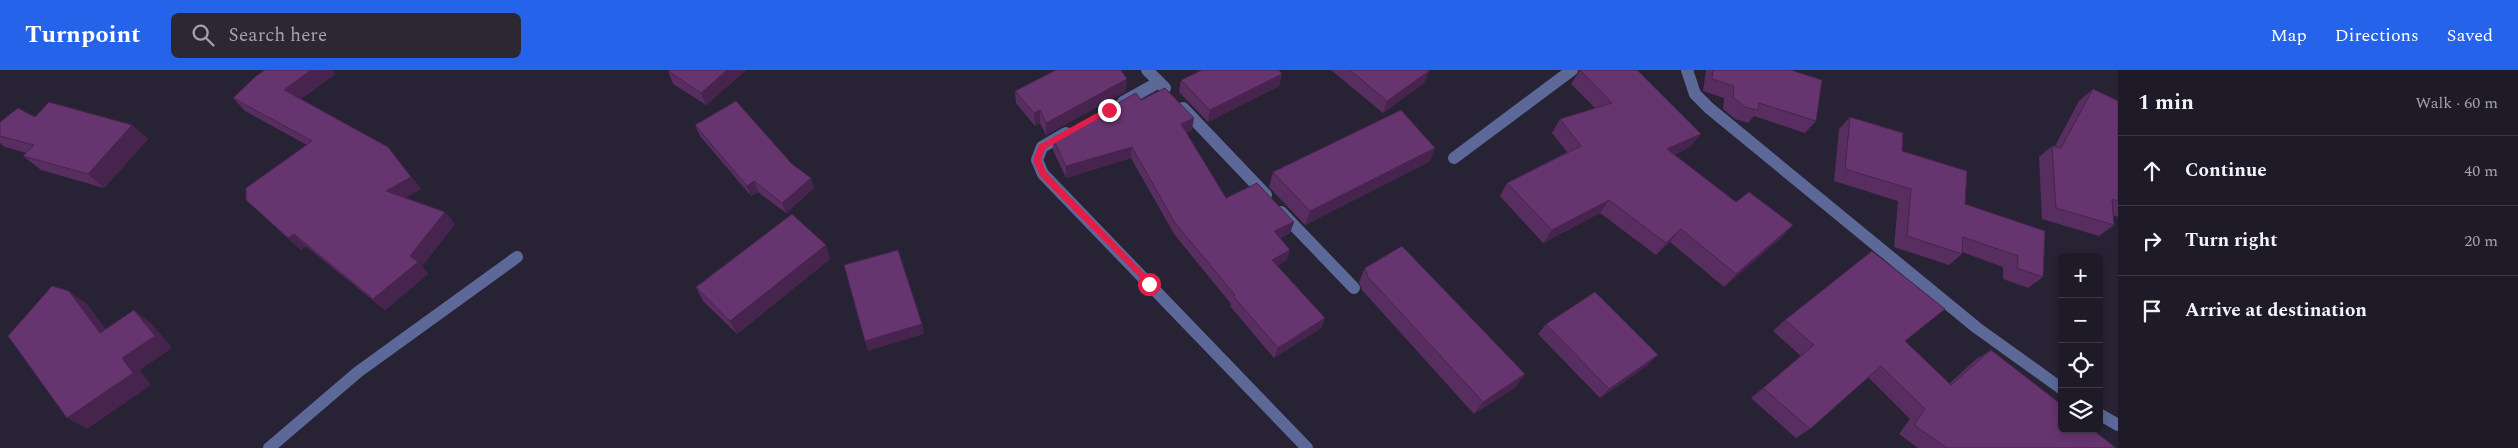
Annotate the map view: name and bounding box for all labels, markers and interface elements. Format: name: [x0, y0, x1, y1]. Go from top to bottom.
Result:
search box: [171, 13, 521, 58]
text: Turnpoint: [25, 17, 141, 53]
icon: search: [189, 21, 217, 49]
text: Search here: [229, 21, 327, 50]
text: Map: [2271, 22, 2307, 49]
text: Directions: [2335, 22, 2419, 49]
text: Saved: [2447, 22, 2493, 49]
text: 1 min: [2138, 87, 2194, 119]
text: Walk · 60 m: [2415, 91, 2498, 115]
route end: [1098, 99, 1121, 122]
text: Continue: [2185, 156, 2267, 185]
icon: ahead: [2138, 157, 2166, 185]
text: 40 m: [2464, 159, 2498, 183]
text: Turn right: [2185, 226, 2278, 255]
icon: right: [2138, 227, 2166, 255]
text: 20 m: [2464, 229, 2498, 253]
map controls: [2058, 253, 2103, 433]
button: +: [2058, 253, 2103, 298]
route start: [1138, 273, 1161, 296]
text: Arrive at destination: [2185, 296, 2367, 325]
icon: arrive: [2138, 297, 2166, 325]
button: −: [2058, 298, 2103, 343]
button: locate: [2058, 343, 2103, 388]
button: layers: [2058, 388, 2103, 433]

